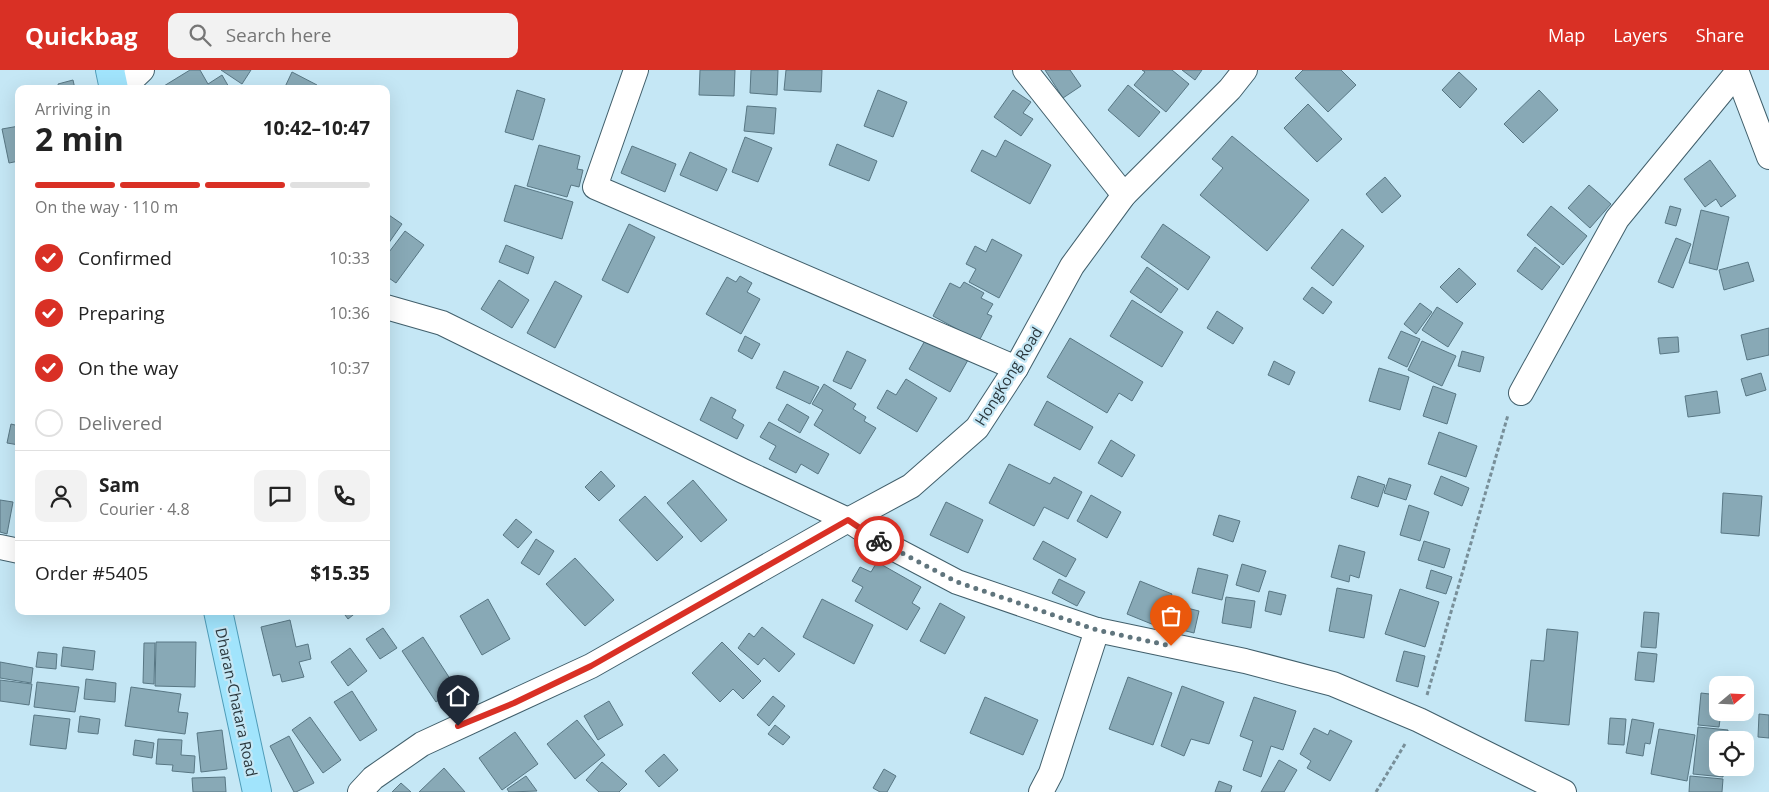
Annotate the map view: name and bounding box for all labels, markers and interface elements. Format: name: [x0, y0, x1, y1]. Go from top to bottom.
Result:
search box: [168, 13, 518, 58]
text: Quickbag: [25, 19, 138, 52]
icon: search: [186, 21, 214, 49]
text: Search here: [226, 22, 332, 48]
text: Map: [1548, 23, 1585, 47]
text: Layers: [1613, 23, 1668, 47]
text: Share: [1696, 23, 1744, 47]
text: Arriving in: [35, 98, 111, 120]
text: 10:42–10:47: [263, 115, 370, 141]
text: 2 min: [35, 117, 124, 160]
text: On the way · 110 m: [35, 196, 178, 218]
icon: check: [35, 244, 63, 272]
text: Confirmed: [78, 245, 172, 271]
text: 10:33: [329, 247, 370, 269]
icon: check: [35, 299, 63, 327]
text: Preparing: [78, 300, 165, 326]
text: 10:36: [329, 302, 370, 324]
street label: HongKong Road: [970, 323, 1046, 429]
icon: check: [35, 354, 63, 382]
text: On the way: [78, 355, 178, 381]
text: 10:37: [329, 357, 370, 379]
text: Delivered: [78, 410, 162, 436]
button: person: [35, 470, 87, 522]
button: chat: [254, 470, 306, 522]
button: phone: [318, 470, 370, 522]
text: Sam: [99, 472, 140, 498]
text: Courier · 4.8: [99, 498, 190, 520]
courier: [854, 516, 904, 566]
icon: bike: [865, 527, 893, 555]
text: Order #5405: [35, 560, 148, 586]
text: $15.35: [310, 560, 370, 586]
pin: [1150, 595, 1192, 646]
icon: bag: [1157, 602, 1185, 630]
street label: Dharan-Chatara Road: [211, 626, 263, 778]
pin: [437, 675, 479, 726]
north arrow: [1709, 676, 1754, 721]
map controls: [1709, 676, 1754, 776]
icon: home: [444, 682, 472, 710]
button: locate: [1709, 731, 1754, 776]

